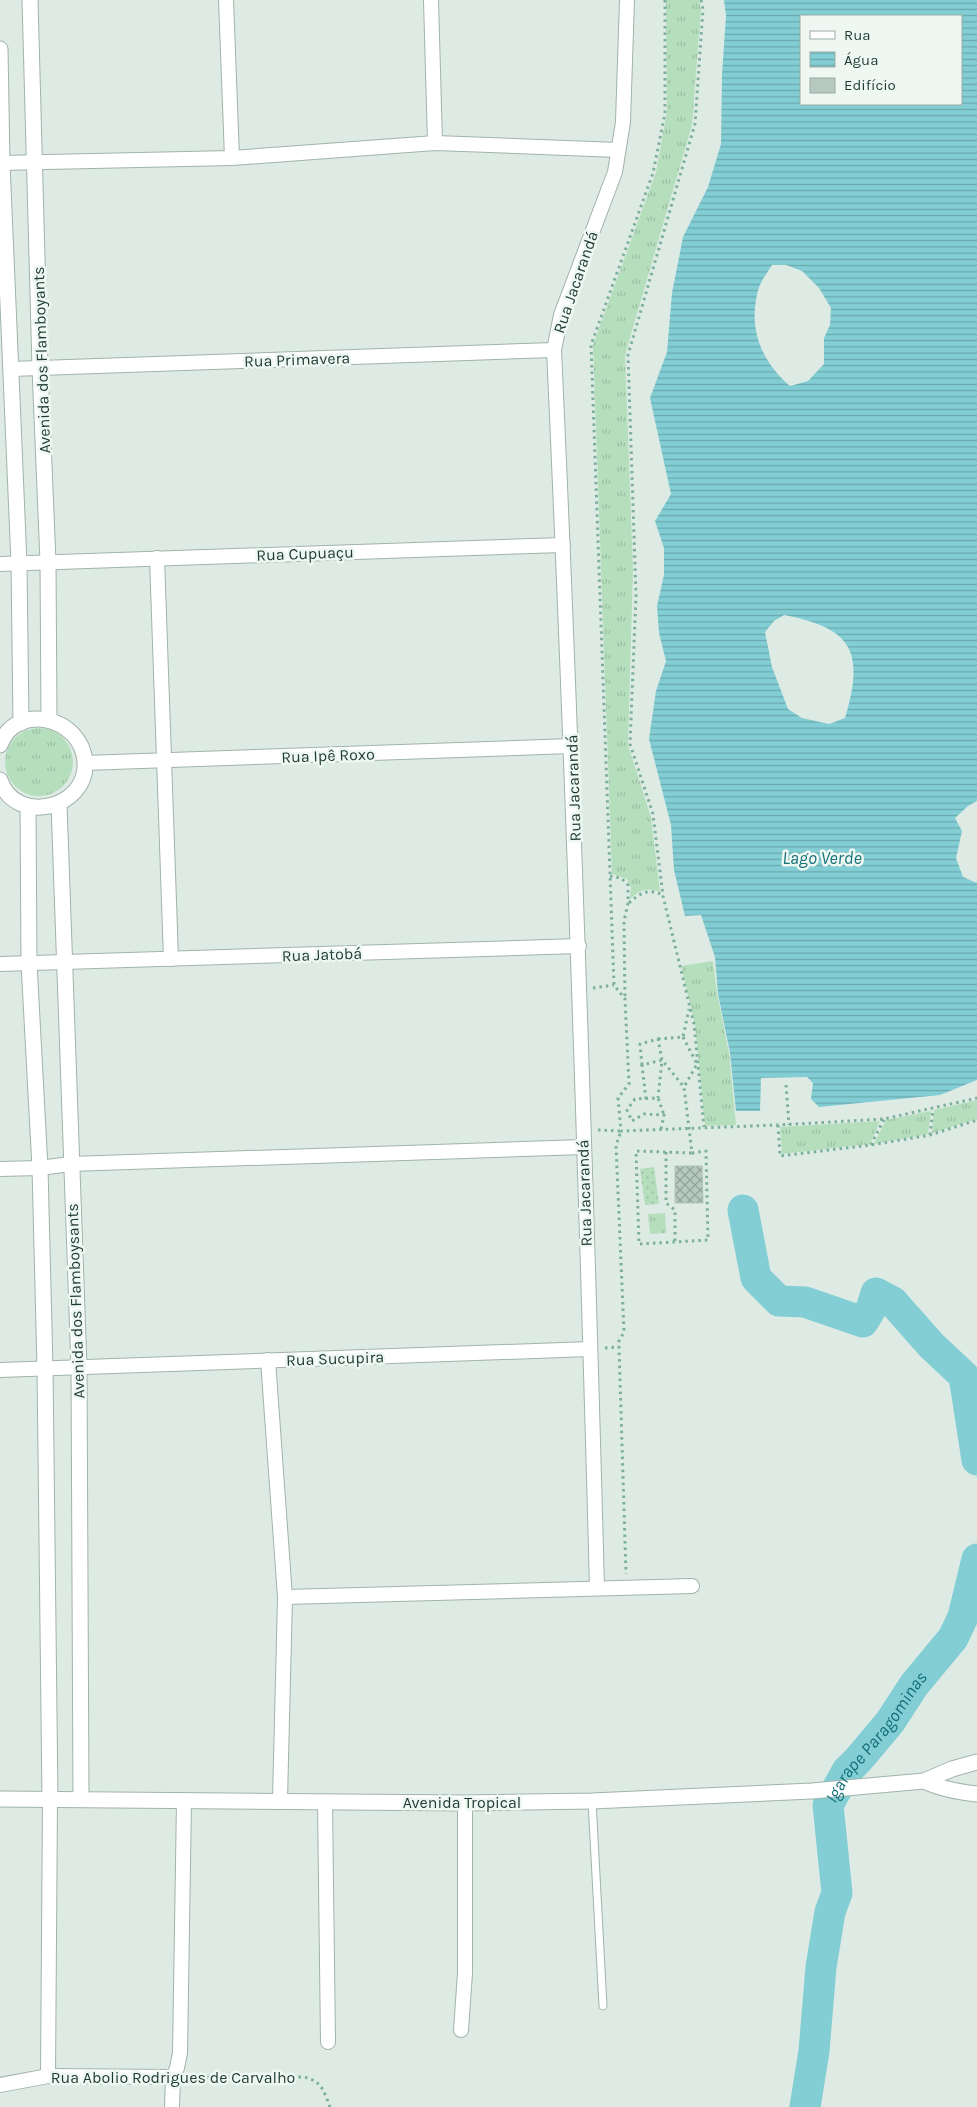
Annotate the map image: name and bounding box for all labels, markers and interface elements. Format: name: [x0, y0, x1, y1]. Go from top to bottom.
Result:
legend: [800, 15, 962, 105]
text: Rua: [844, 26, 871, 44]
text: Água: [844, 51, 878, 69]
text: Edifício: [844, 76, 896, 94]
street label: Rua Jacarandá: [549, 228, 602, 336]
street label: Avenida dos Flamboyants: [29, 266, 54, 454]
street label: Rua Primavera: [244, 348, 350, 371]
street label: Rua Cupuaçu: [256, 542, 354, 565]
street label: Rua Jacarandá: [562, 734, 585, 842]
street label: Rua Ipê Roxo: [281, 744, 375, 767]
water label: Lago Verde: [782, 847, 862, 869]
street label: Rua Jatobá: [281, 944, 363, 965]
street label: Rua Jacarandá: [573, 1139, 596, 1247]
street label: Avenida dos Flamboysants: [63, 1203, 88, 1399]
street label: Rua Sucupira: [286, 1347, 384, 1370]
water label: Igarape Paragominas: [820, 1667, 932, 1807]
street label: Avenida Tropical: [403, 1793, 521, 1812]
street label: Rua Abolio Rodrigues de Carvalho: [51, 2068, 295, 2087]

